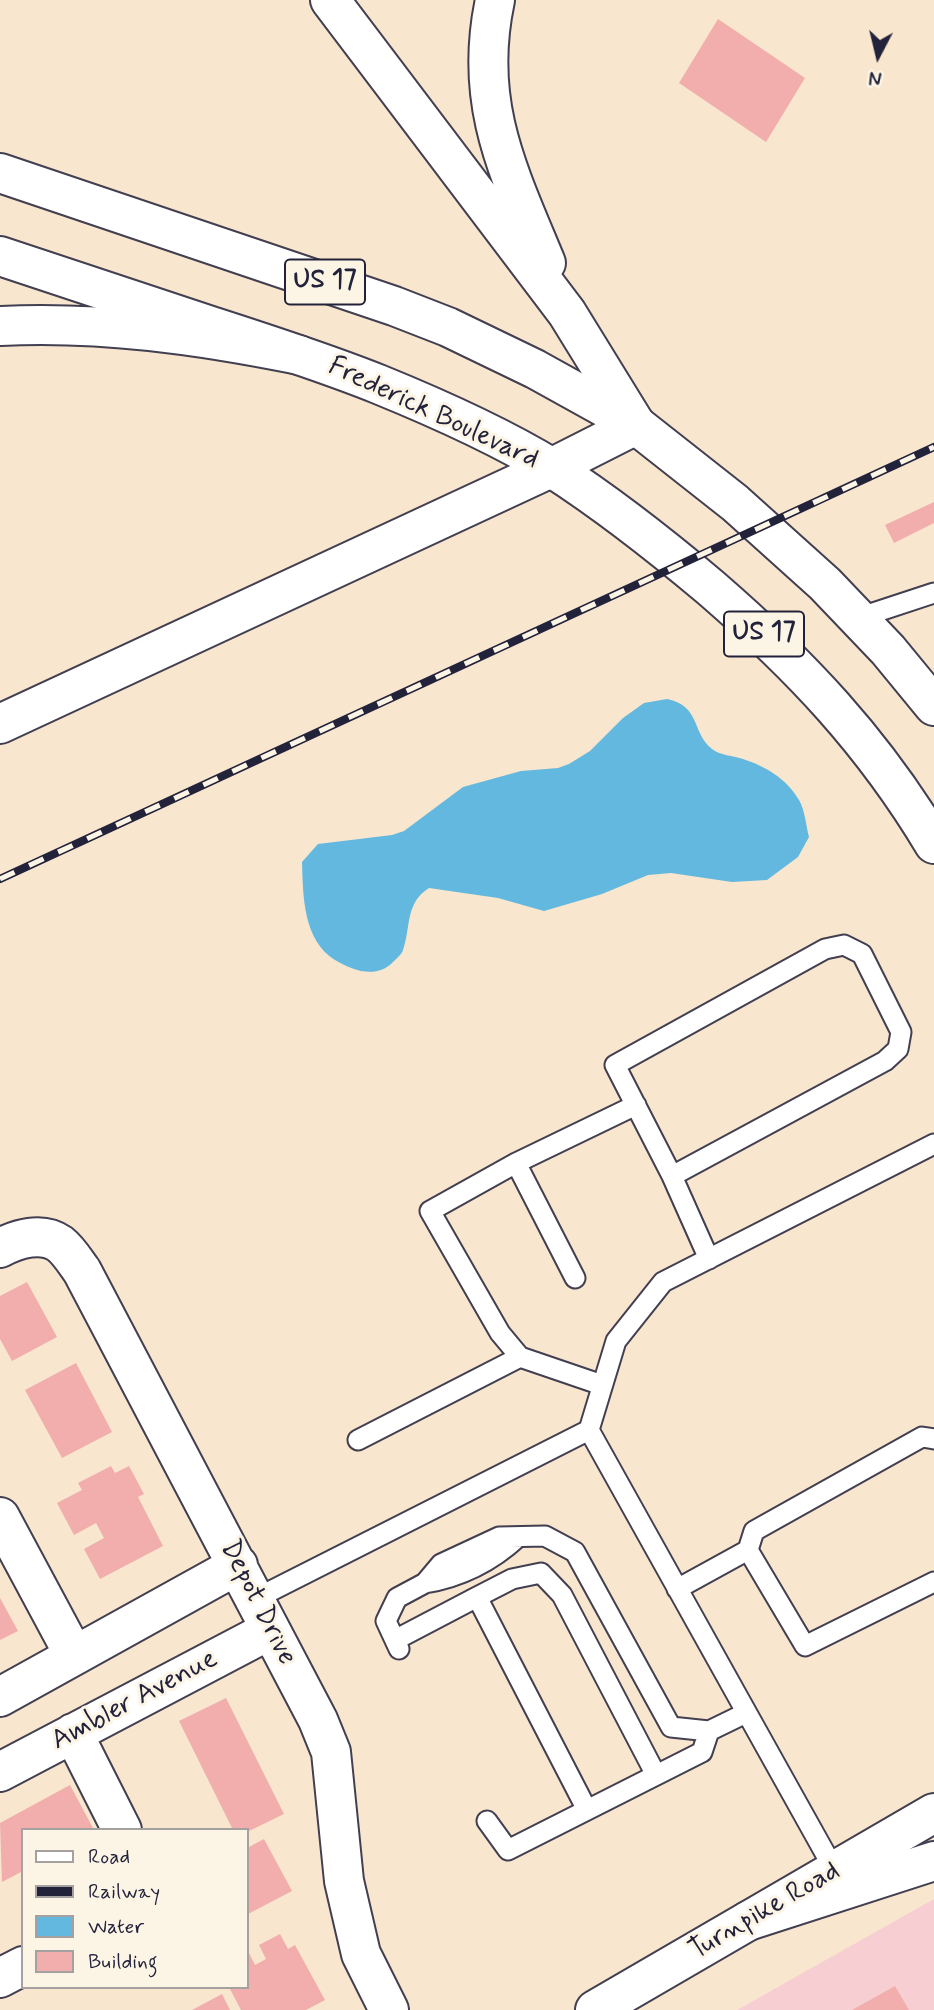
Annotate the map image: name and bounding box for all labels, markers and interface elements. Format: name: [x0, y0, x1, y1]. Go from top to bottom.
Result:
north arrow: [843, 21, 913, 91]
text: N: [868, 64, 883, 91]
road number: US 17: [285, 260, 365, 304]
street label: Frederick Boulevard: [322, 350, 544, 478]
road number: US 17: [724, 612, 804, 656]
street label: Depot Drive: [211, 1535, 303, 1671]
street label: Ambler Avenue: [46, 1643, 224, 1759]
legend: [21, 1828, 248, 1989]
text: Road: [88, 1843, 130, 1871]
street label: Turnpike Road: [684, 1855, 846, 1969]
text: Railway: [88, 1878, 160, 1906]
text: Water: [88, 1913, 144, 1941]
text: Building: [88, 1948, 158, 1976]

